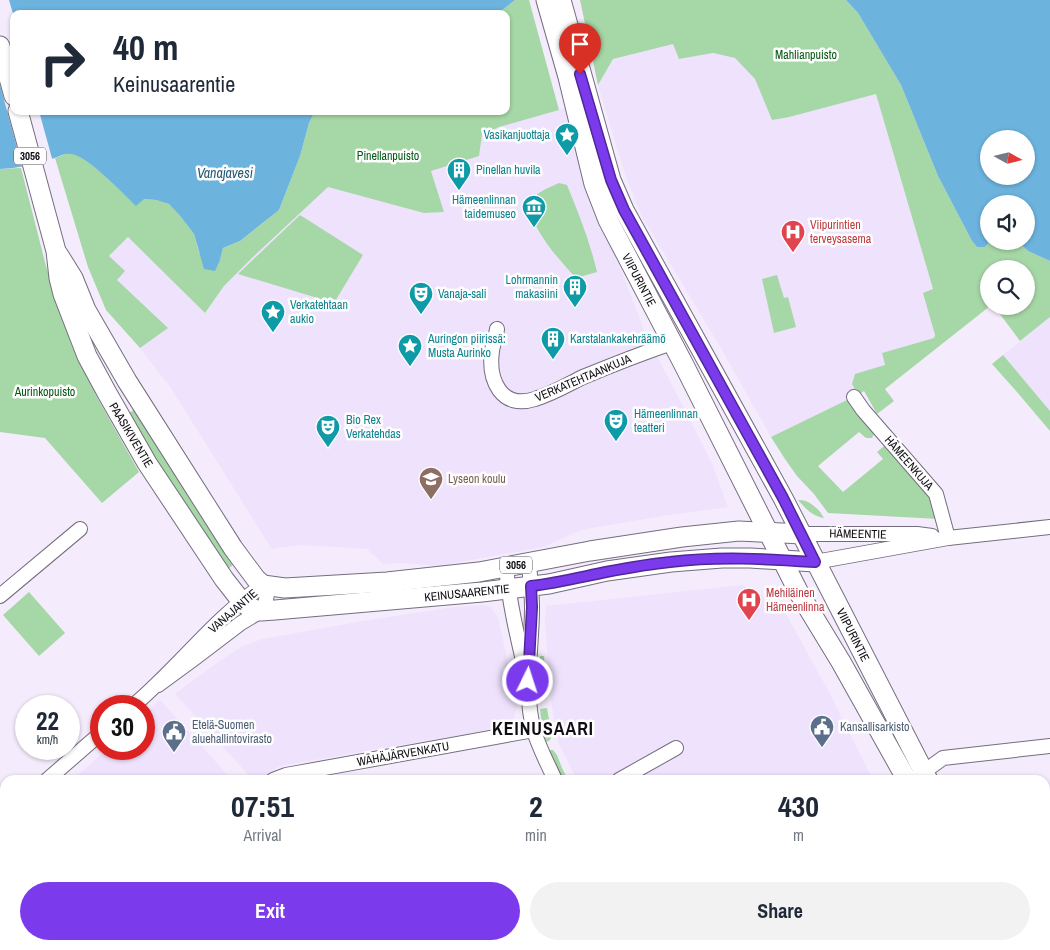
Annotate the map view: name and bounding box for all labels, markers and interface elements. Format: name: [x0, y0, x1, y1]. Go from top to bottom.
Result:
pin: [559, 23, 601, 74]
text: 40 m: [113, 24, 178, 71]
icon: right: [30, 30, 95, 95]
icon: arrive: [566, 30, 594, 58]
park label: Mahlianpuisto: [775, 47, 837, 63]
text: Keinusaarentie: [113, 69, 235, 99]
place icon: Vasikanjuottaja: [554, 122, 580, 156]
place label: Vasikanjuottaja: [483, 127, 551, 143]
north arrow: [980, 130, 1035, 185]
map controls: [980, 130, 1035, 315]
road number: 3056: [14, 148, 46, 164]
park label: Pinellanpuisto: [357, 148, 419, 164]
building icon: Pinellan huvila: [446, 157, 472, 191]
place label: Pinellan huvila: [476, 162, 541, 178]
water label: Vanajavesi: [197, 164, 254, 182]
place label: Hämeenlinnan taidemuseo: [452, 192, 516, 222]
museum icon: Hämeenlinnan taidemuseo: [521, 194, 547, 228]
button: sound: [980, 195, 1035, 250]
place label: Viipurintien terveysasema: [810, 217, 872, 247]
hospital icon: Viipurintien terveysasema: [780, 219, 806, 253]
street label: VIIPURINTIE: [618, 251, 660, 309]
button: search: [980, 260, 1035, 315]
place label: Lohrmannin makasiini: [505, 272, 558, 302]
building icon: Lohrmannin makasiini: [562, 274, 588, 308]
theatre icon: Vanaja-sali: [408, 281, 434, 315]
place label: Vanaja-sali: [438, 286, 487, 302]
place label: Verkatehtaan aukio: [290, 297, 348, 327]
place icon: Verkatehtaan aukio: [260, 299, 286, 333]
building icon: Karstalankakehräämö: [540, 326, 566, 360]
place label: Auringon piirissä: Musta Aurinko: [427, 331, 506, 361]
place label: Karstalankakehräämö: [570, 331, 666, 347]
place icon: Auringon piirissä: Musta Aurinko: [397, 333, 423, 367]
street label: VERKATEHTAANKUJA: [532, 350, 634, 405]
park label: Aurinkopuisto: [14, 384, 75, 400]
street label: PAASIKIVENTIE: [105, 400, 157, 470]
place label: Hämeenlinnan teatteri: [634, 406, 698, 436]
theatre icon: Hämeenlinnan teatteri: [603, 408, 629, 442]
place label: Bio Rex Verkatehdas: [346, 412, 401, 442]
theatre icon: Bio Rex Verkatehdas: [315, 414, 341, 448]
street label: HÄMEENKUJA: [881, 432, 937, 494]
school or university icon: Lyseon koulu: [418, 466, 444, 500]
place label: Lyseon koulu: [448, 471, 506, 487]
street label: HÄMEENTIE: [829, 526, 887, 542]
road number: 3056: [500, 556, 532, 574]
street label: KEINUSAARENTIE: [423, 581, 511, 605]
street label: VANAJANTIE: [205, 585, 261, 637]
place label: Mehiläinen Hämeenlinna: [766, 585, 825, 615]
hospital icon: Mehiläinen Hämeenlinna: [736, 587, 762, 621]
street label: VIIPURINTIE: [833, 606, 873, 664]
position arrow: [501, 654, 553, 706]
speed limit sign: 30: [90, 695, 155, 760]
text: 22: [36, 704, 59, 738]
public building icon: Kansallisarkisto: [809, 714, 835, 748]
district label: KEINUSAARI: [492, 716, 594, 741]
place label: Etelä-Suomen aluehallintovirasto: [192, 717, 272, 747]
public building icon: Etelä-Suomen aluehallintovirasto: [161, 719, 187, 753]
place label: Kansallisarkisto: [840, 719, 909, 735]
text: km/h: [37, 732, 58, 748]
street label: WÄHÄJÄRVENKATU: [356, 738, 450, 770]
text: 07:51: [231, 786, 294, 826]
text: 2: [529, 786, 543, 826]
text: 430: [778, 786, 819, 826]
text: Arrival: [244, 824, 281, 846]
text: min: [525, 824, 547, 846]
text: m: [793, 824, 804, 846]
button: Exit: [20, 882, 520, 940]
button: Share: [530, 882, 1030, 940]

